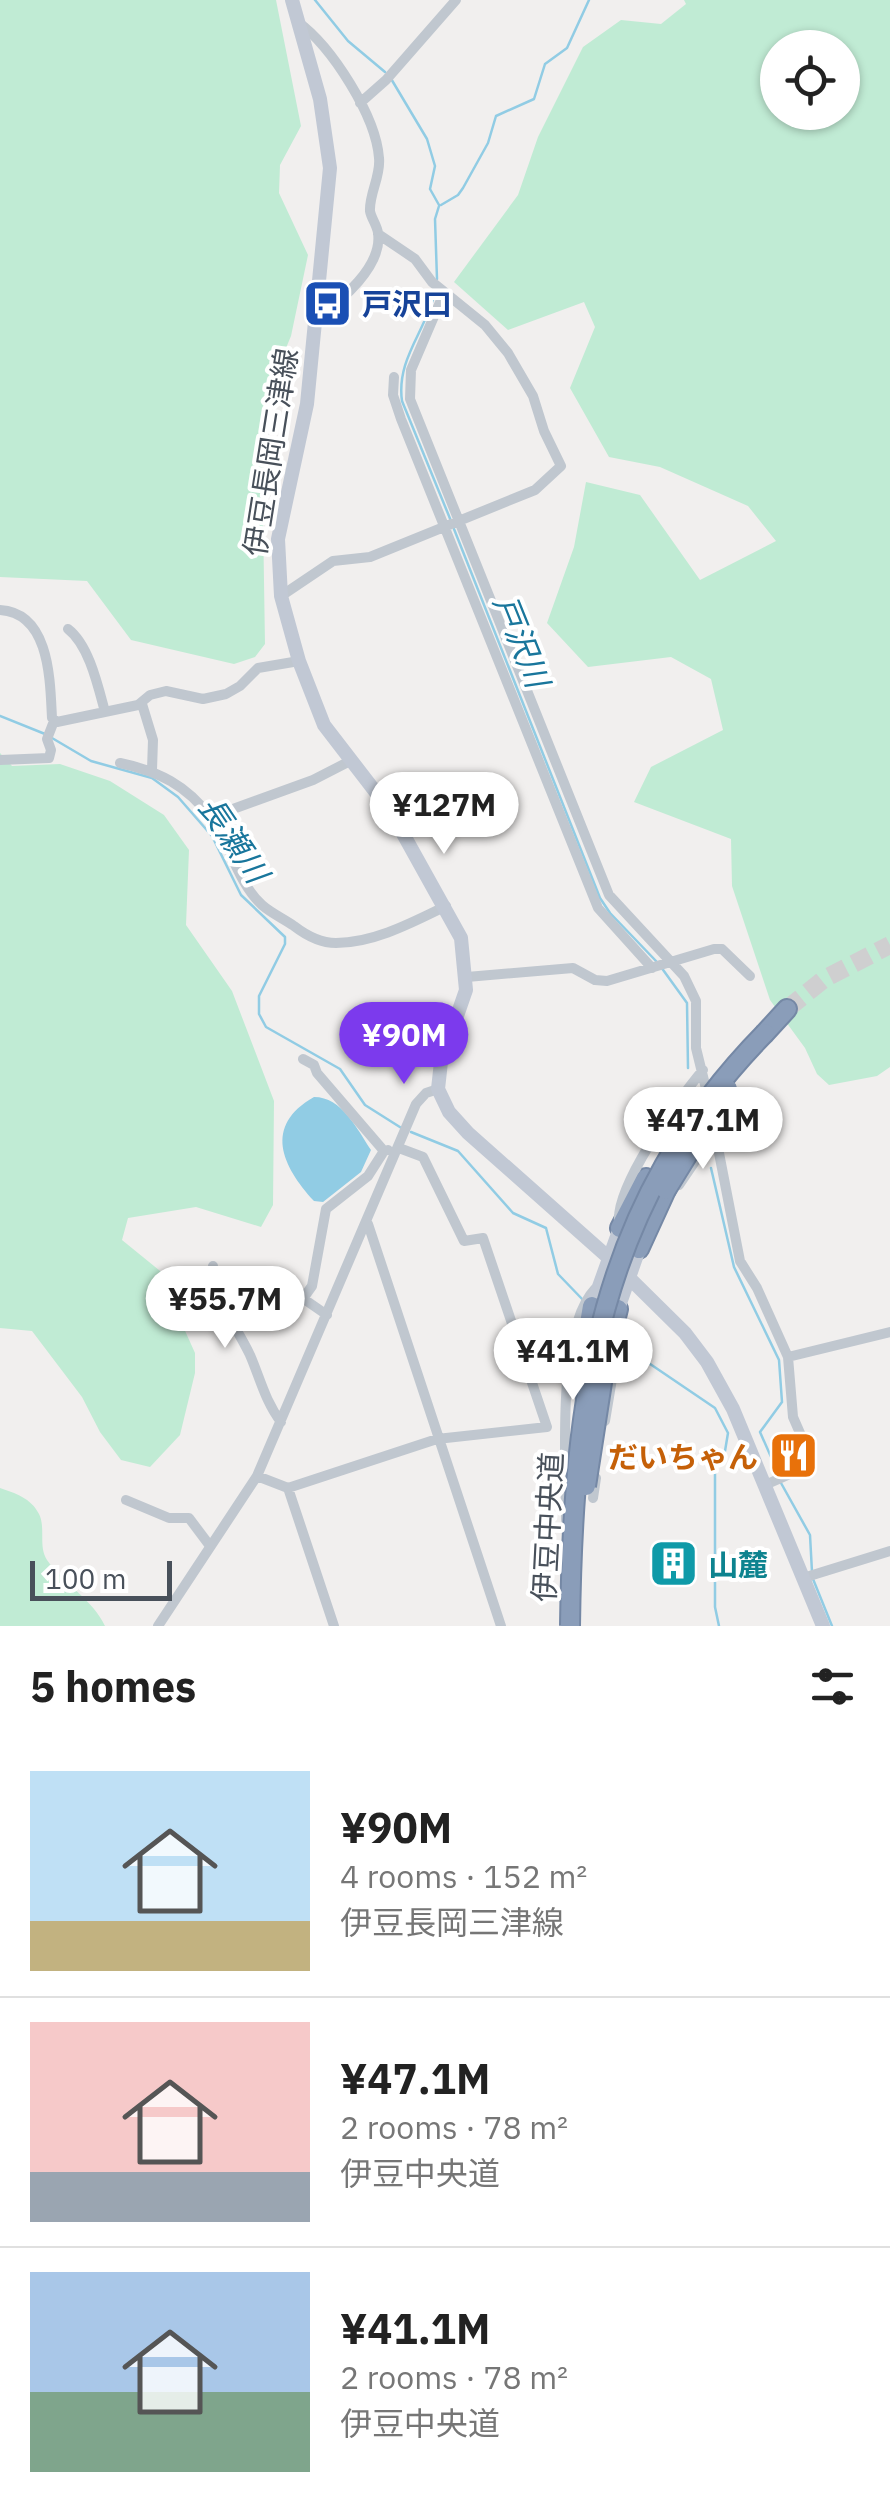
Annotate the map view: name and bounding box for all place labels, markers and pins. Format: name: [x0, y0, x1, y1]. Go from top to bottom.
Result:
bus stop icon: 戸沢口: [301, 277, 353, 329]
place label: 戸沢口: [362, 284, 452, 323]
pin: ¥127M: [374, 772, 514, 857]
pin: ¥90M: [345, 1002, 463, 1087]
pin: ¥47.1M: [622, 1087, 784, 1172]
pin: ¥55.7M: [144, 1266, 306, 1351]
pin: ¥41.1M: [492, 1318, 654, 1403]
restaurant icon: だいちゃん: [767, 1430, 819, 1482]
place label: だいちゃん: [608, 1437, 758, 1476]
building icon: 山麓: [647, 1538, 699, 1590]
place label: 山麓: [708, 1545, 768, 1584]

